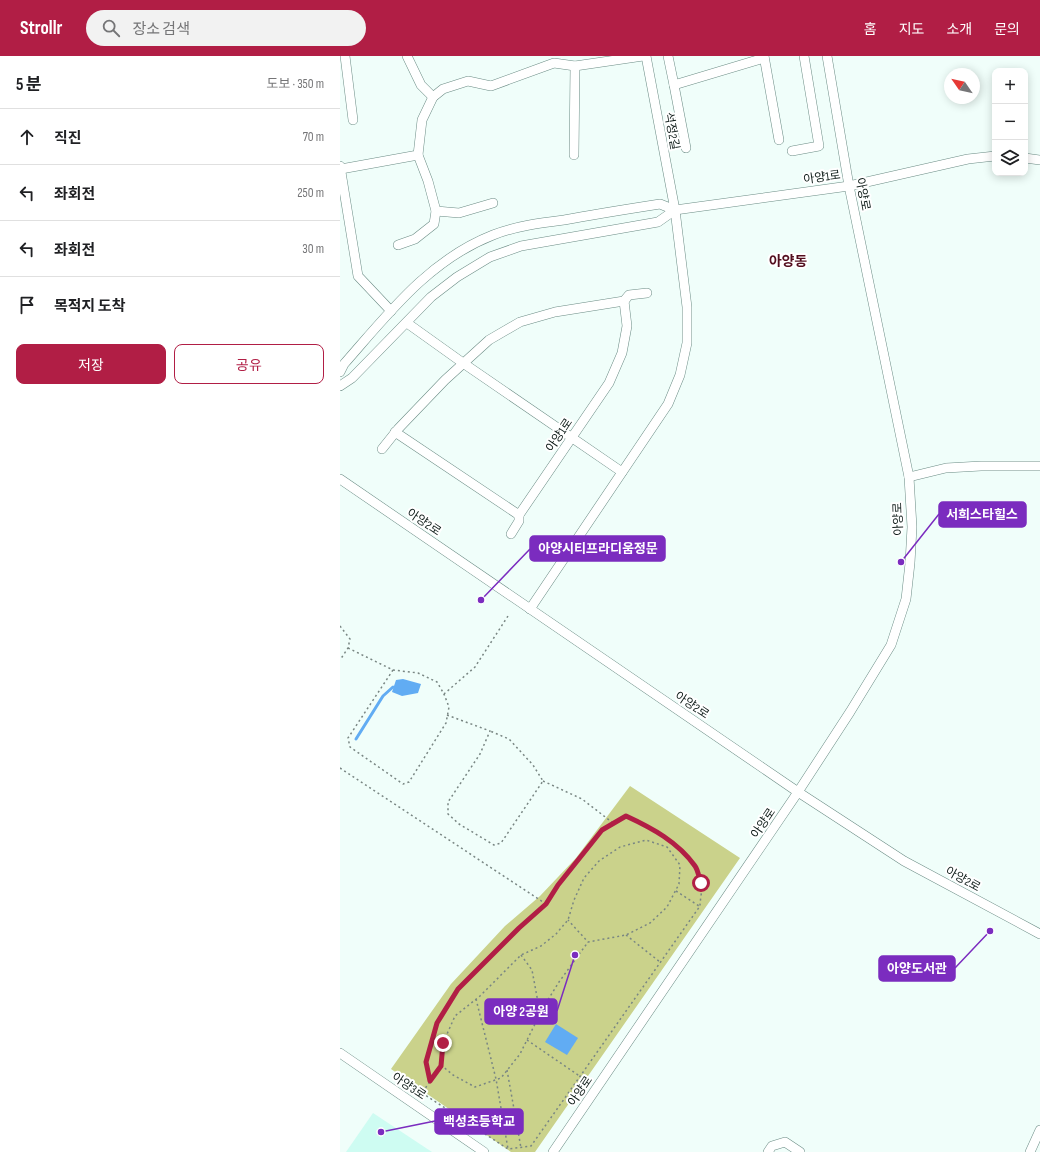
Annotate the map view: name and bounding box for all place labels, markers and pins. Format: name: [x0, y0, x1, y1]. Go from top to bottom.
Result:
callout: 서희스타힐스: [939, 502, 1026, 527]
callout: 아양시티프라디움정문: [530, 536, 665, 561]
callout: 아양도서관: [879, 956, 955, 981]
callout: 아양 2공원: [485, 999, 557, 1024]
callout: 백성초등학교: [435, 1109, 523, 1134]

